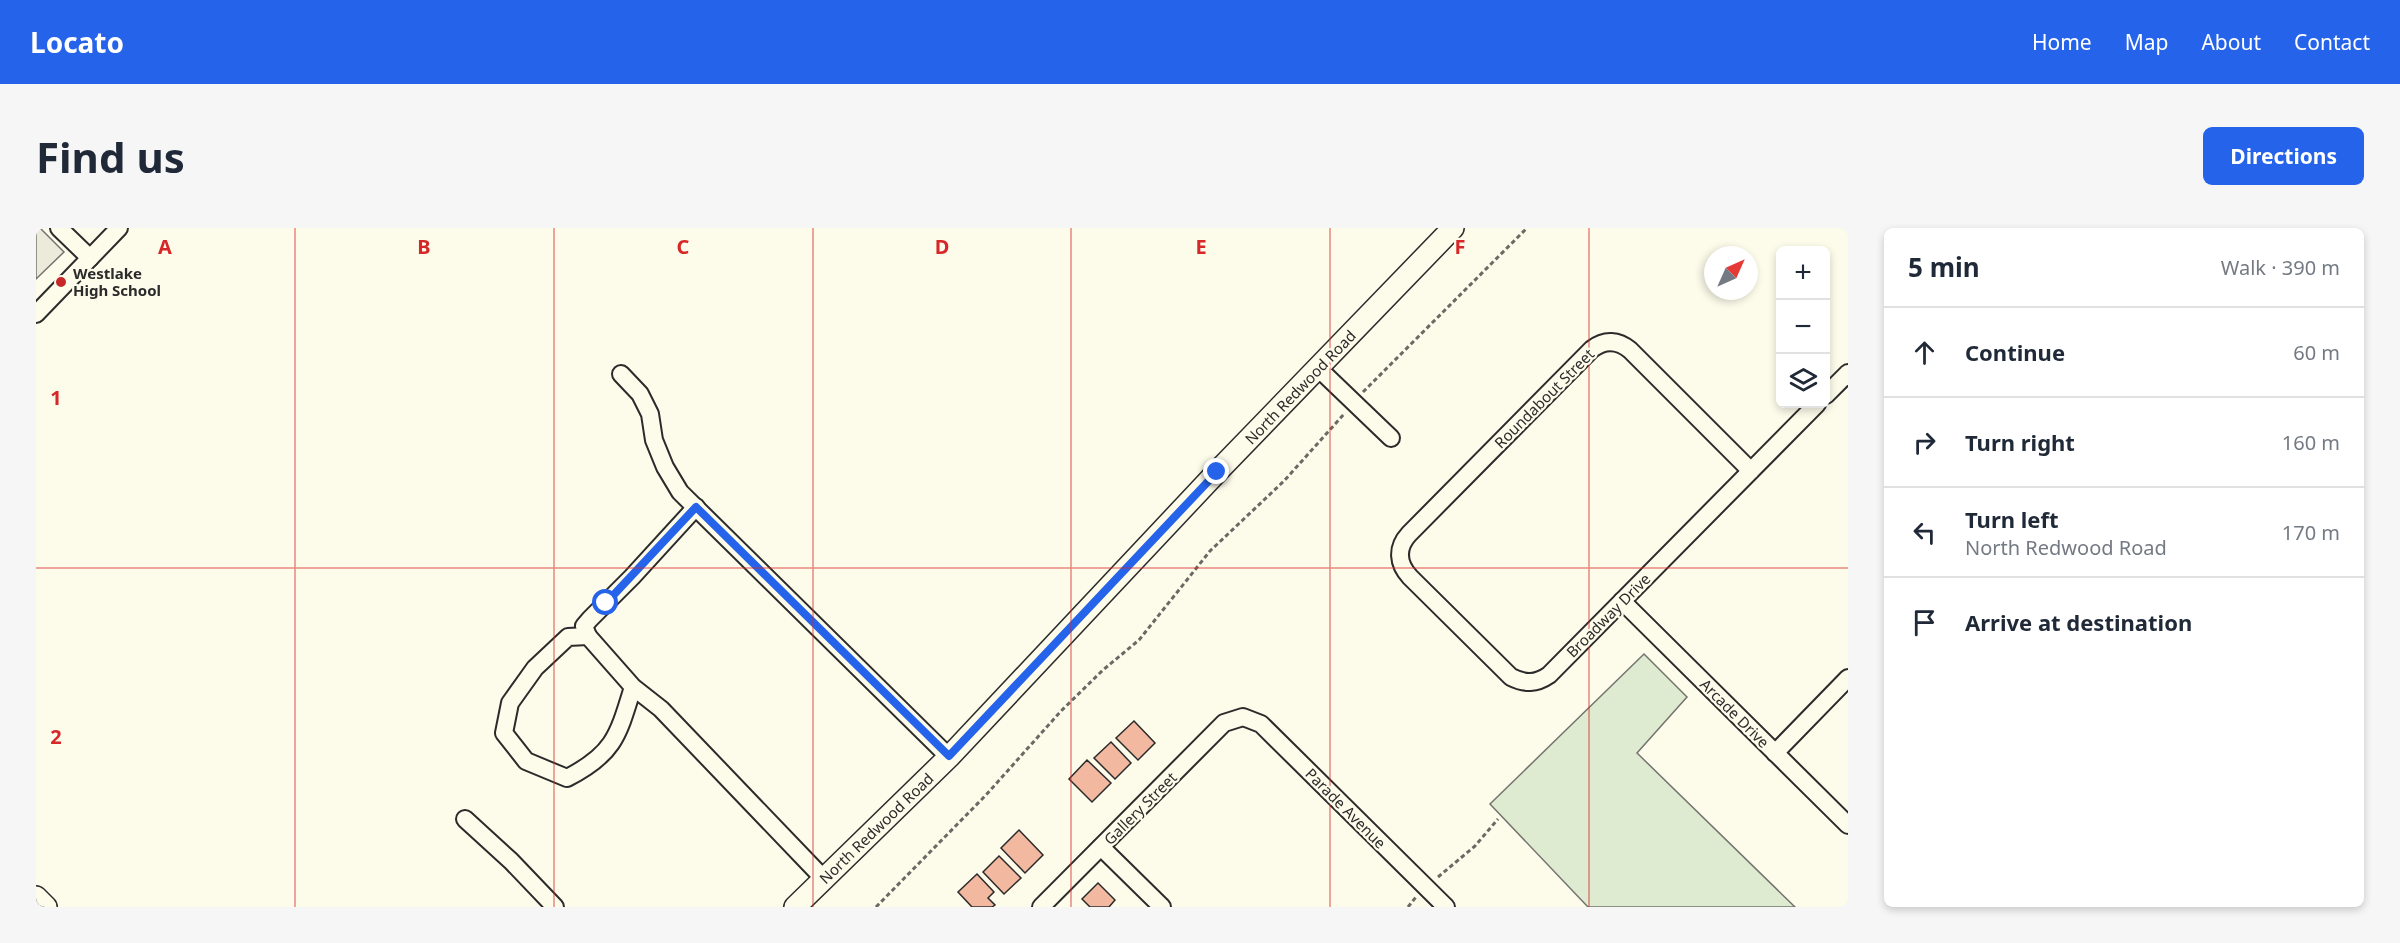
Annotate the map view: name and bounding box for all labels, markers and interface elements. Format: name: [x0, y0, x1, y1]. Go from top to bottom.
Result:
text: Locato: [30, 23, 124, 61]
text: Home: [2032, 28, 2092, 56]
text: Map: [2125, 28, 2168, 56]
text: About: [2201, 28, 2261, 56]
text: Contact: [2294, 28, 2370, 56]
button: Directions: [2203, 127, 2364, 185]
text: Find us: [36, 128, 185, 185]
text: A: [158, 233, 172, 260]
text: B: [417, 233, 431, 260]
text: C: [677, 233, 690, 260]
text: D: [935, 233, 949, 260]
text: E: [1195, 233, 1207, 260]
text: F: [1455, 233, 1465, 260]
north arrow: [1704, 246, 1758, 300]
map controls: [1776, 246, 1830, 408]
button: +: [1776, 246, 1830, 300]
text: 5 min: [1908, 249, 1980, 285]
text: Walk · 390 m: [2221, 254, 2340, 281]
place label: Westlake High School: [73, 263, 161, 300]
marker: Westlake High School: [54, 275, 68, 289]
button: −: [1776, 300, 1830, 354]
street label: North Redwood Road: [1240, 326, 1360, 448]
icon: ahead: [1908, 336, 1941, 369]
text: Continue: [1965, 337, 2065, 367]
text: 60 m: [2293, 339, 2340, 366]
street label: Roundabout Street: [1490, 343, 1599, 452]
button: layers: [1776, 354, 1830, 408]
text: 1: [50, 384, 62, 411]
icon: right: [1908, 426, 1941, 459]
text: Turn right: [1965, 427, 2075, 457]
text: 160 m: [2282, 429, 2340, 456]
route end: [1203, 458, 1229, 484]
text: Turn left: [1965, 504, 2059, 534]
icon: left: [1908, 516, 1941, 549]
text: 170 m: [2282, 519, 2340, 546]
text: North Redwood Road: [1965, 534, 2167, 561]
street label: Broadway Drive: [1562, 569, 1654, 661]
route start: [592, 589, 618, 615]
icon: arrive: [1908, 606, 1941, 639]
text: Arrive at destination: [1965, 607, 2192, 637]
street label: Arcade Drive: [1696, 674, 1774, 752]
text: 2: [50, 723, 62, 750]
street label: Parade Avenue: [1301, 763, 1391, 853]
street label: Gallery Street: [1099, 767, 1181, 849]
street label: North Redwood Road: [815, 768, 937, 888]

